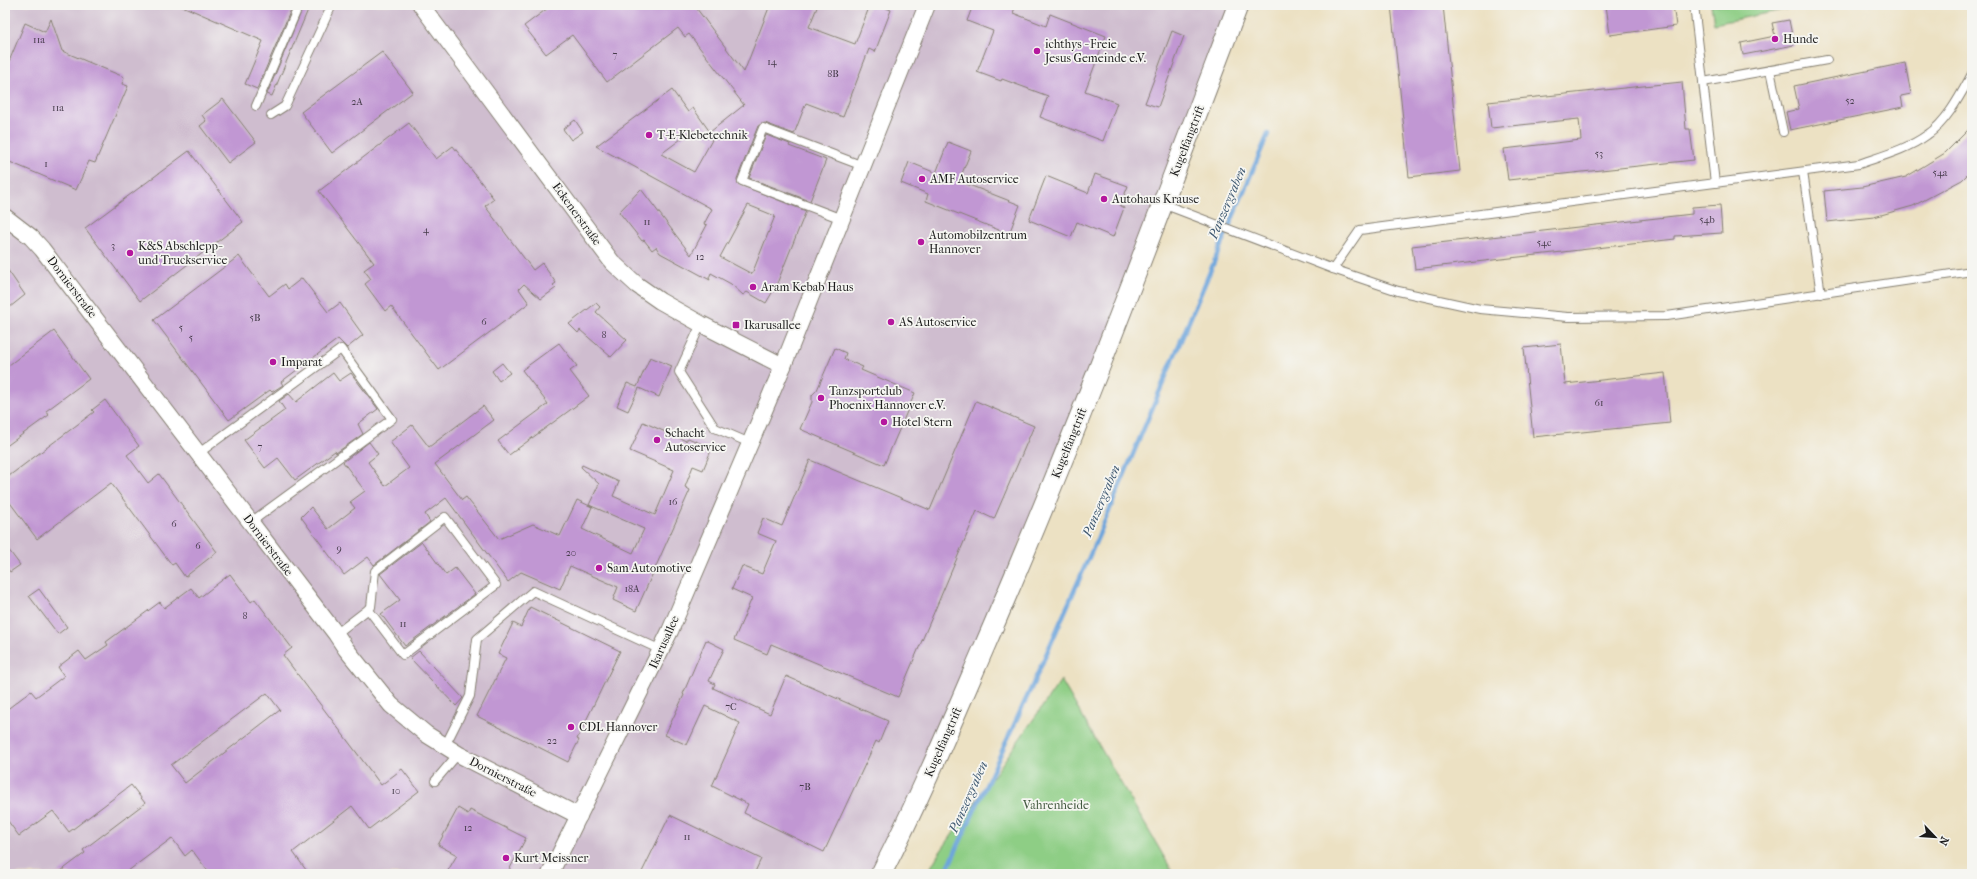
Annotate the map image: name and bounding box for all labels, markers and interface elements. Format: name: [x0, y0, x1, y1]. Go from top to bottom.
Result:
place label: Hunde: [1783, 32, 1819, 46]
house number: 11a: [33, 34, 45, 46]
marker: Hunde: [1770, 34, 1780, 44]
place label: ichthys - Freie Jesus Gemeinde e.V.: [1044, 37, 1146, 65]
marker: ichthys - Freie Jesus Gemeinde e.V.: [1032, 46, 1042, 56]
house number: 7: [613, 49, 618, 61]
house number: 14: [767, 56, 778, 68]
house number: 8B: [827, 68, 839, 80]
house number: 52: [1845, 95, 1855, 107]
house number: 2A: [351, 96, 363, 108]
house number: 11a: [52, 102, 64, 114]
street label: Kugelfangtrift: [1167, 103, 1207, 179]
place label: T-E-Klebetechnik: [657, 128, 748, 142]
marker: T-E-Klebetechnik: [644, 130, 654, 140]
house number: 53: [1595, 148, 1603, 160]
house number: 1: [44, 158, 48, 170]
water label: Panzergraben: [1205, 165, 1249, 242]
house number: 54a: [1933, 167, 1948, 179]
place label: AMF Autoservice: [929, 172, 1019, 186]
marker: AMF Autoservice: [917, 174, 927, 184]
street label: Eckenerstraße: [549, 180, 605, 248]
place label: Autohaus Krause: [1111, 192, 1199, 206]
marker: Autohaus Krause: [1099, 194, 1109, 204]
house number: 54b: [1699, 214, 1715, 226]
house number: 11: [643, 216, 651, 228]
house number: 4: [423, 224, 430, 236]
place label: Automobilzentrum Hannover: [928, 228, 1027, 256]
marker: Automobilzentrum Hannover: [916, 237, 926, 247]
house number: 54c: [1537, 237, 1552, 249]
place label: K&S Abschlepp- und Truckservice: [137, 239, 228, 267]
house number: 3: [111, 240, 115, 252]
marker: K&S Abschlepp- und Truckservice: [125, 248, 135, 258]
house number: 12: [696, 251, 704, 263]
street label: Dornierstraße: [44, 253, 100, 321]
place label: Aram Kebab Haus: [760, 280, 854, 294]
marker: Aram Kebab Haus: [748, 282, 758, 292]
house number: 5B: [250, 312, 260, 324]
place label: AS Autoservice: [898, 315, 977, 329]
house number: 6: [481, 316, 487, 328]
marker: AS Autoservice: [886, 317, 896, 327]
place label: Ikarusallee: [744, 318, 801, 332]
marker: Ikarusallee: [731, 320, 741, 330]
house number: 5: [179, 322, 183, 334]
house number: 8: [601, 329, 607, 341]
house number: 5: [189, 332, 193, 344]
place label: Imparat: [281, 355, 323, 369]
marker: Imparat: [268, 357, 278, 367]
place label: Tanzsportclub Phoenix Hannover e.V.: [829, 384, 945, 412]
marker: Tanzsportclub Phoenix Hannover e.V.: [816, 393, 826, 403]
house number: 61: [1595, 397, 1603, 409]
street label: Kugelfangtrift: [1048, 405, 1090, 480]
place label: Hotel Stern: [892, 415, 952, 429]
marker: Hotel Stern: [879, 417, 889, 427]
place label: Schacht Autoservice: [664, 426, 726, 454]
marker: Schacht Autoservice: [652, 435, 662, 445]
house number: 7: [258, 441, 263, 453]
water label: Panzergraben: [1079, 463, 1123, 540]
house number: 16: [669, 496, 678, 508]
street label: Dornierstraße: [240, 511, 296, 579]
house number: 6: [171, 518, 177, 530]
house number: 6: [195, 540, 201, 552]
house number: 9: [336, 543, 342, 555]
house number: 20: [566, 547, 576, 559]
place label: Sam Automotive: [607, 561, 691, 575]
marker: Sam Automotive: [594, 563, 604, 573]
house number: 18A: [624, 583, 640, 595]
house number: 8: [242, 610, 248, 622]
street label: Ikarusallee: [646, 613, 682, 671]
house number: 11: [399, 618, 407, 630]
house number: 7C: [725, 701, 737, 713]
street label: Kugelfangtrift: [921, 704, 965, 779]
place label: CDL Hannover: [579, 720, 658, 734]
marker: CDL Hannover: [566, 722, 576, 732]
house number: 22: [547, 735, 557, 747]
street label: Dornierstraße: [467, 754, 539, 800]
water label: Panzergraben: [945, 759, 990, 836]
house number: 7B: [799, 781, 811, 793]
house number: 10: [391, 785, 401, 797]
park label: Vahrenheide: [1022, 798, 1089, 812]
north arrow: [1915, 817, 1955, 857]
house number: 12: [464, 822, 472, 834]
house number: 11: [683, 831, 691, 843]
text: N: [1936, 834, 1951, 848]
place label: Kurt Meissner: [514, 851, 589, 865]
marker: Kurt Meissner: [501, 853, 511, 863]

